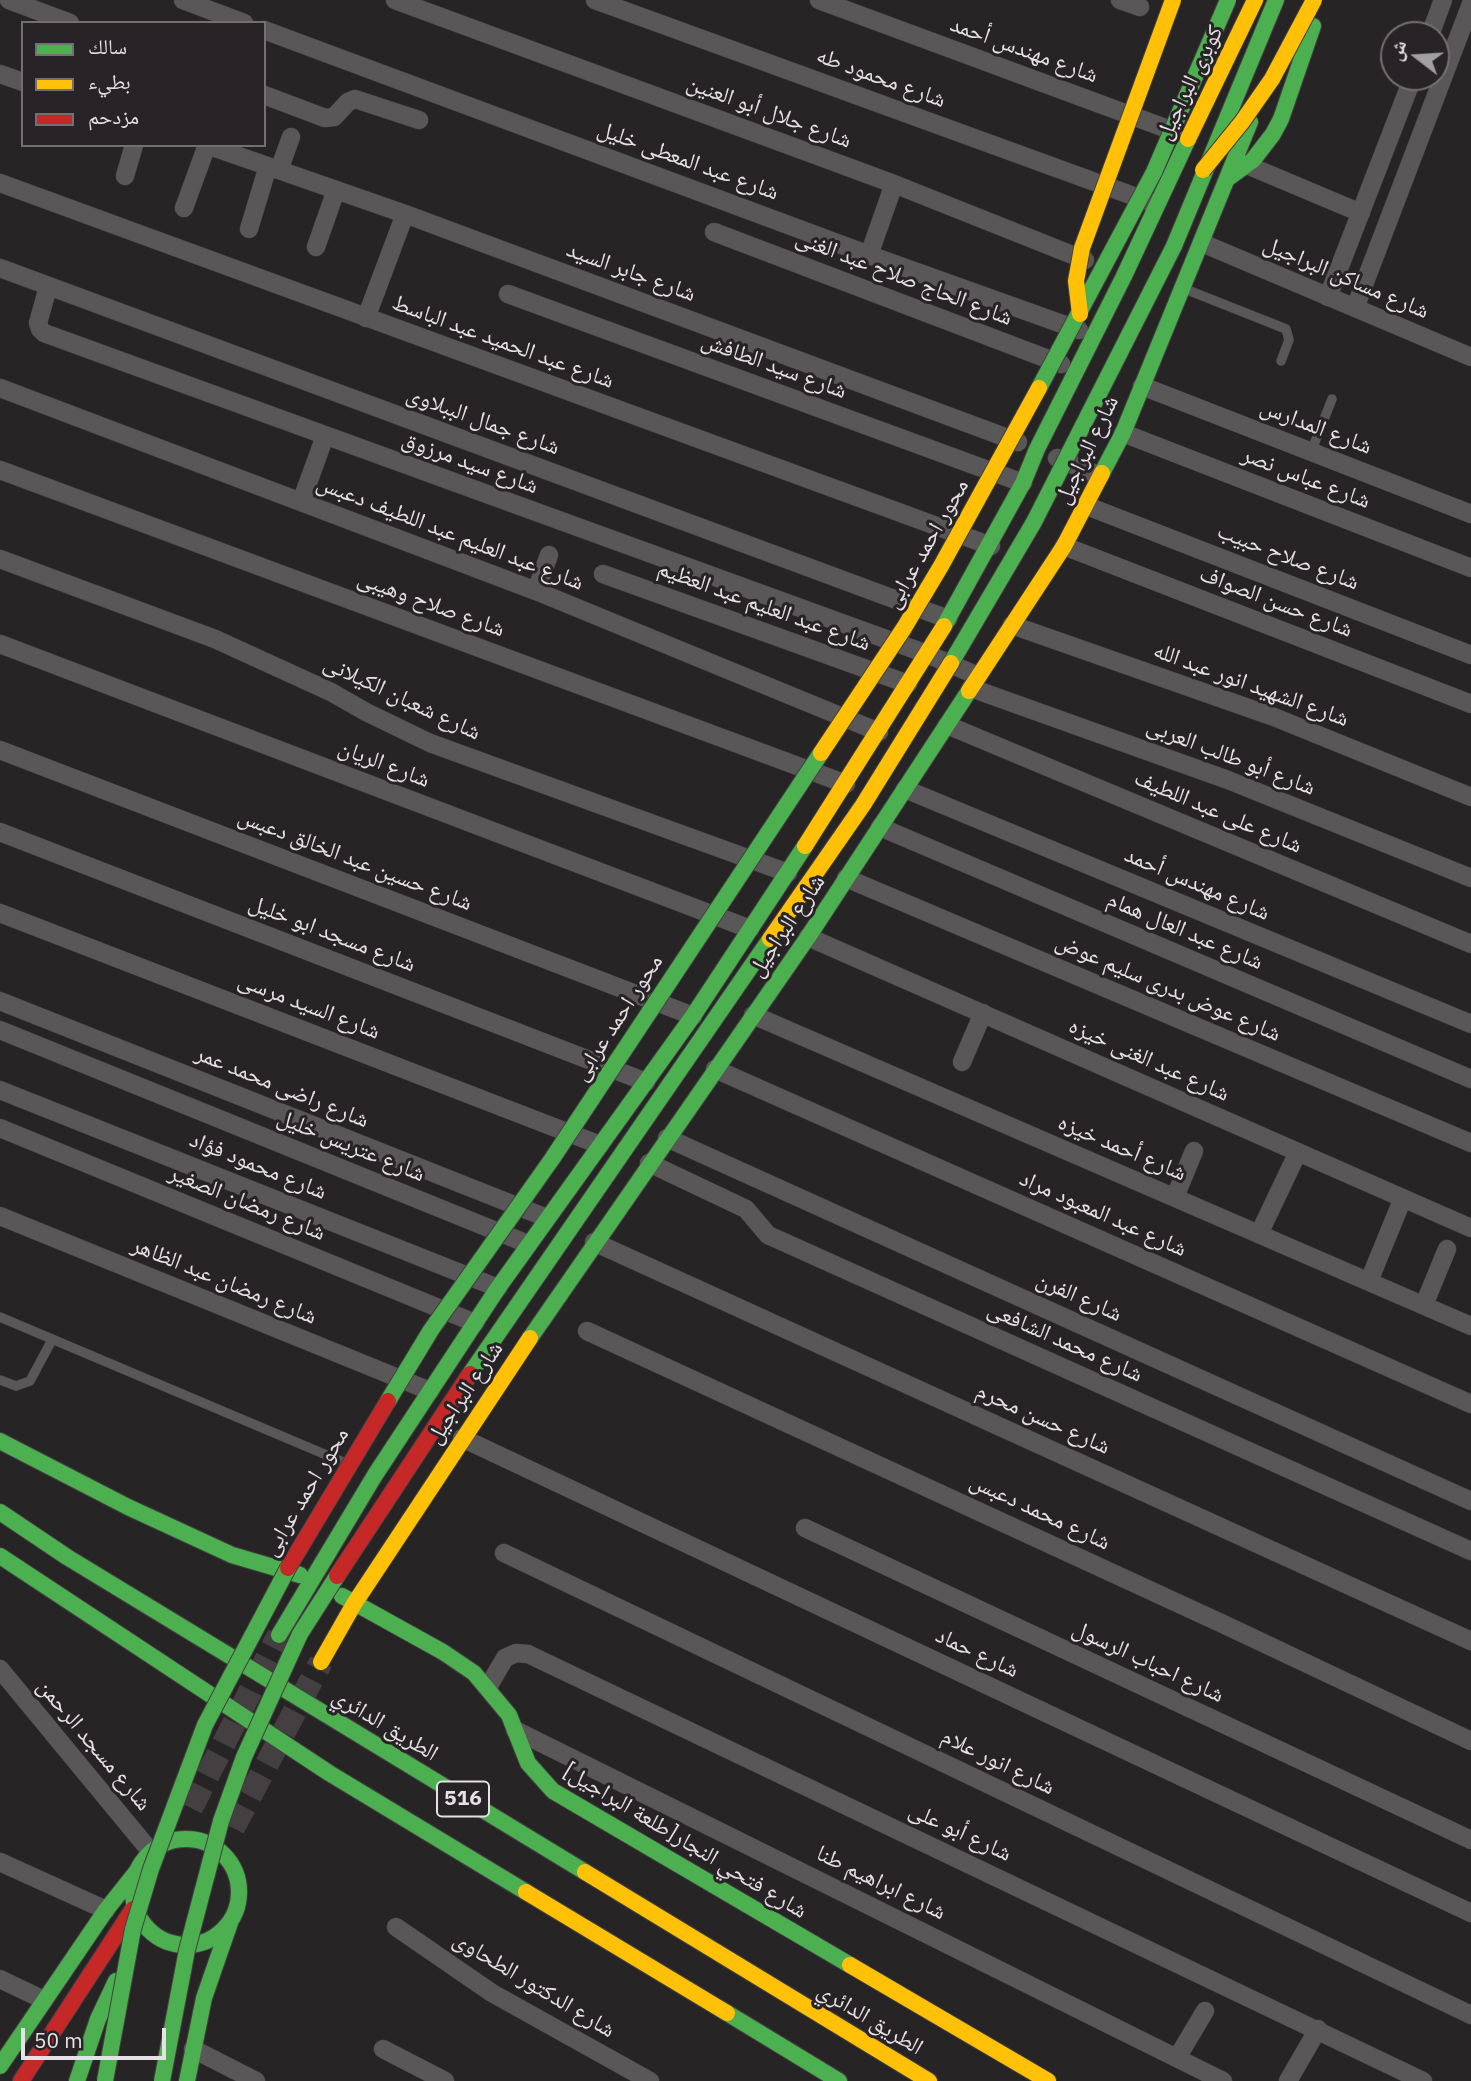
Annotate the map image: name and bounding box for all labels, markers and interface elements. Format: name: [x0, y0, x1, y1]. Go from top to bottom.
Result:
street label: شارع مهندس أحمد: [946, 10, 1102, 90]
legend: [21, 21, 266, 147]
street label: كوبرى البراجيل: [1150, 21, 1230, 145]
north arrow: [1380, 21, 1450, 91]
text: سالك: [88, 32, 127, 60]
text: ش: [1382, 37, 1411, 64]
street label: شارع محمود طه: [813, 42, 949, 114]
text: بطيء: [88, 67, 131, 95]
street label: شارع جلال أبو العنين: [683, 69, 855, 155]
text: مزدحم: [88, 102, 139, 130]
street label: شارع عبد المعطى خليل: [594, 115, 782, 207]
street label: شارع الحاج صلاح عبد الغنى: [792, 224, 1016, 332]
street label: شارع مساكن البراجيل: [1259, 231, 1433, 325]
street label: شارع جابر السيد: [563, 236, 699, 308]
street label: شارع عبد الحميد عبد الباسط: [388, 289, 618, 395]
street label: شارع سيد الطافش: [698, 327, 850, 405]
street label: شارع جمال الببلاوى: [403, 380, 563, 462]
street label: شارع البراجيل: [1049, 391, 1125, 509]
street label: شارع المدارس: [1256, 393, 1376, 461]
street label: شارع سيد مرزوق: [398, 426, 542, 500]
street label: شارع عباس نصر: [1238, 441, 1374, 515]
street label: شارع عبد العليم عبد اللطيف دعبس: [312, 469, 588, 597]
street label: محور احمد عرابى: [879, 474, 975, 614]
street label: شارع صلاح حبيب: [1213, 517, 1363, 597]
street label: شارع عبد العليم عبد العظيم: [654, 555, 874, 657]
street label: شارع حسن الصواف: [1195, 560, 1357, 644]
street label: شارع صلاح وهيبى: [354, 565, 508, 643]
street label: شارع الشهيد انور عبد الله: [1149, 637, 1353, 733]
street label: شارع شعبان الكيلانى: [319, 649, 485, 747]
street label: شارع أبو طالب العربى: [1143, 712, 1319, 802]
street label: شارع الريان: [334, 734, 434, 794]
street label: شارع على عبد اللطيف: [1130, 764, 1306, 860]
street label: شارع حسين عبد الخالق دعبس: [234, 803, 476, 917]
street label: شارع مهندس أحمد: [1120, 841, 1274, 927]
street label: شارع البراجيل: [743, 870, 831, 982]
street label: شارع عبد العال همام: [1103, 886, 1267, 976]
street label: شارع مسجد ابو خليل: [245, 889, 419, 979]
street label: شارع عوض بدرى سليم عوض: [1051, 928, 1285, 1048]
street label: محور احمد عرابى: [567, 950, 669, 1086]
street label: شارع السيد مرسى: [234, 966, 384, 1046]
street label: شارع عبد الغنى خيزه: [1064, 1012, 1234, 1108]
street label: شارع راضى محمد عمر: [191, 1040, 373, 1134]
street label: شارع عتريس خليل: [273, 1104, 429, 1188]
street label: شارع أحمد خيزه: [1054, 1109, 1190, 1187]
street label: شارع محمود فؤاد: [185, 1126, 331, 1206]
street label: شارع رمضان الصغير: [165, 1159, 329, 1247]
street label: شارع عبد المعبود مراد: [1015, 1165, 1191, 1263]
street label: شارع رمضان عبد الظاهر: [127, 1231, 321, 1331]
street label: شارع الفرن: [1032, 1266, 1126, 1328]
street label: شارع محمد الشافعى: [983, 1295, 1147, 1389]
street label: شارع البراجيل: [421, 1337, 509, 1449]
street label: شارع حسن محرم: [971, 1377, 1115, 1461]
street label: محور احمد عرابى: [257, 1423, 355, 1561]
street label: شارع محمد دعبس: [965, 1467, 1115, 1557]
street label: شارع احباب الرسول: [1068, 1615, 1228, 1709]
street label: شارع حماد: [931, 1622, 1023, 1684]
street label: شارع مسجد الرحمن: [31, 1673, 157, 1817]
street label: الطريق الدائري: [327, 1683, 443, 1767]
street label: شارع انور علام: [937, 1723, 1059, 1801]
street label: شارع فتحي النجار[طلعة البراجيل]: [558, 1757, 812, 1925]
road number: 516: [437, 1782, 489, 1816]
street label: شارع أبو على: [904, 1796, 1016, 1868]
street label: شارع ابراهيم طنا: [812, 1840, 950, 1926]
street label: شارع الدكتور الطحاوى: [448, 1926, 620, 2044]
street label: الطريق الدائري: [812, 1977, 928, 2061]
scale bar: [24, 2014, 170, 2058]
text: 50 m: [34, 2026, 83, 2054]

